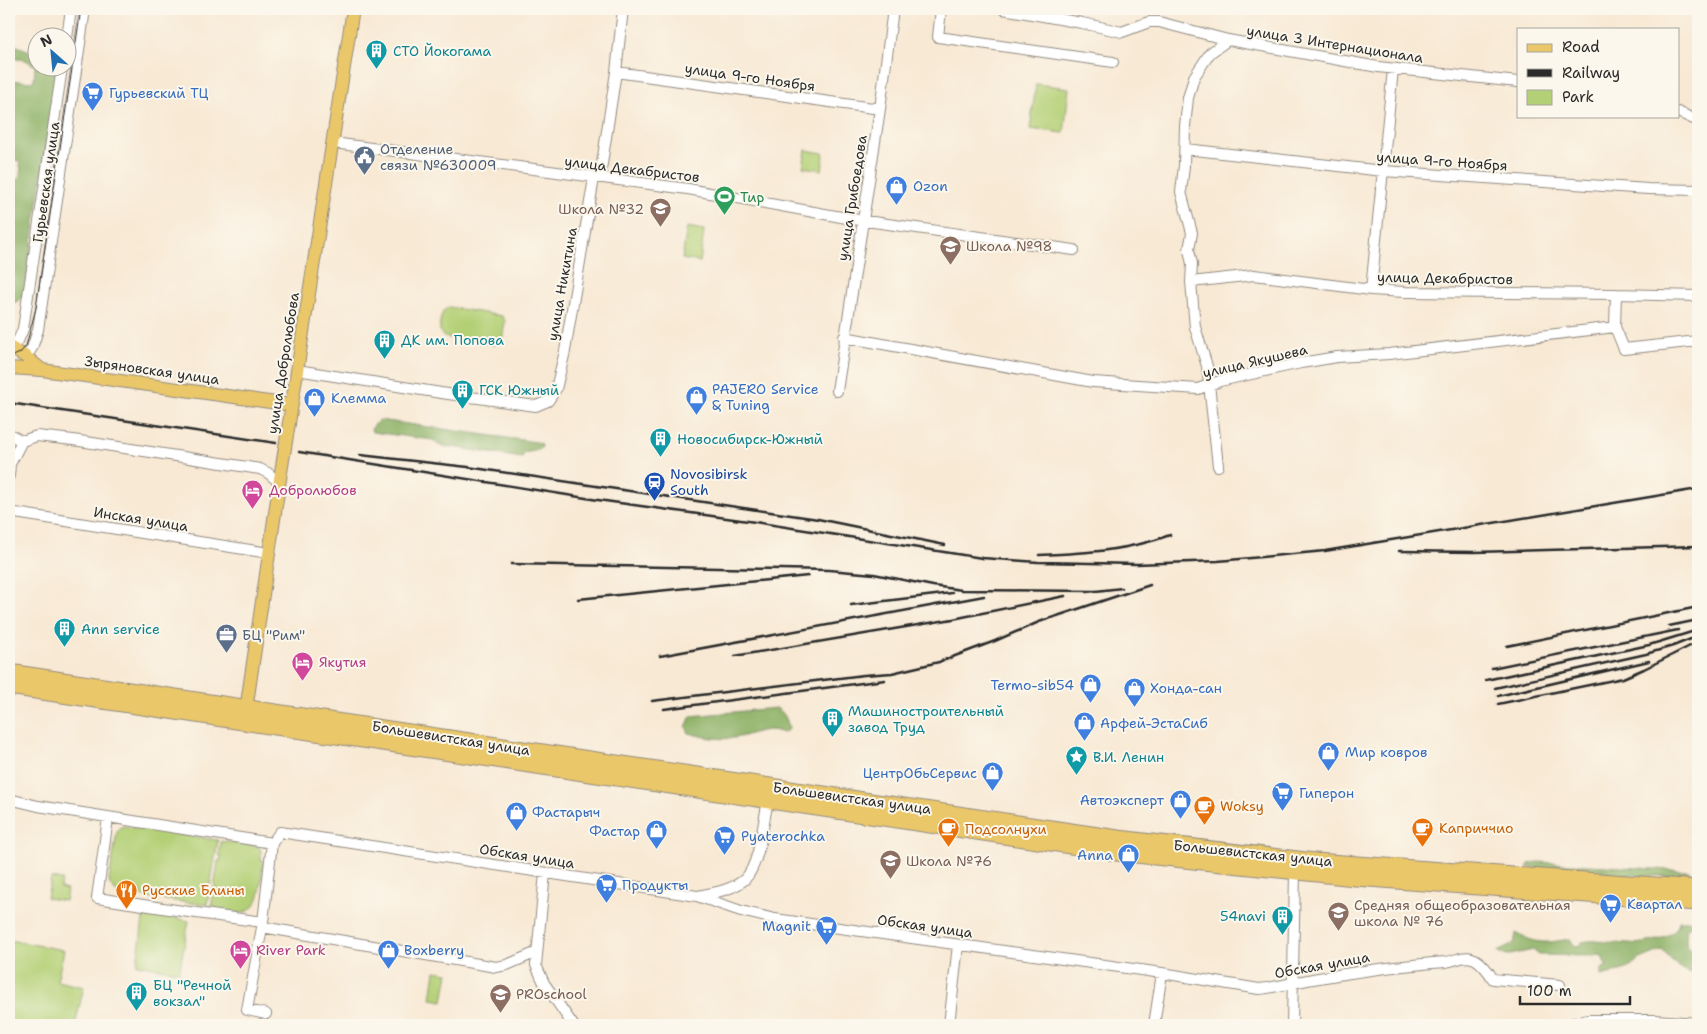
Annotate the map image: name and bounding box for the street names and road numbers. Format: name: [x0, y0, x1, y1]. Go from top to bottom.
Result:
street label: улица 3 Интернационала: [1245, 21, 1425, 67]
street label: улица 9-го Ноября: [684, 59, 816, 95]
street label: Гурьевская улица: [29, 120, 63, 243]
street label: улица Грибоедова: [833, 134, 871, 262]
street label: улица 9-го Ноября: [1376, 147, 1508, 175]
street label: улица Декабристов: [564, 152, 700, 186]
street label: улица Никитина: [543, 226, 581, 342]
street label: улица Декабристов: [1377, 268, 1513, 288]
street label: улица Добролюбова: [263, 291, 303, 435]
street label: улица Якушева: [1201, 340, 1309, 382]
street label: Зыряновская улица: [84, 352, 221, 388]
street label: Инская улица: [92, 503, 190, 535]
street label: Большевистская улица: [371, 717, 532, 759]
street label: Большевистская улица: [772, 778, 933, 818]
street label: Большевистская улица: [1173, 836, 1334, 870]
street label: Обская улица: [478, 840, 576, 872]
street label: Обская улица: [876, 910, 974, 942]
street label: Обская улица: [1273, 948, 1371, 982]

